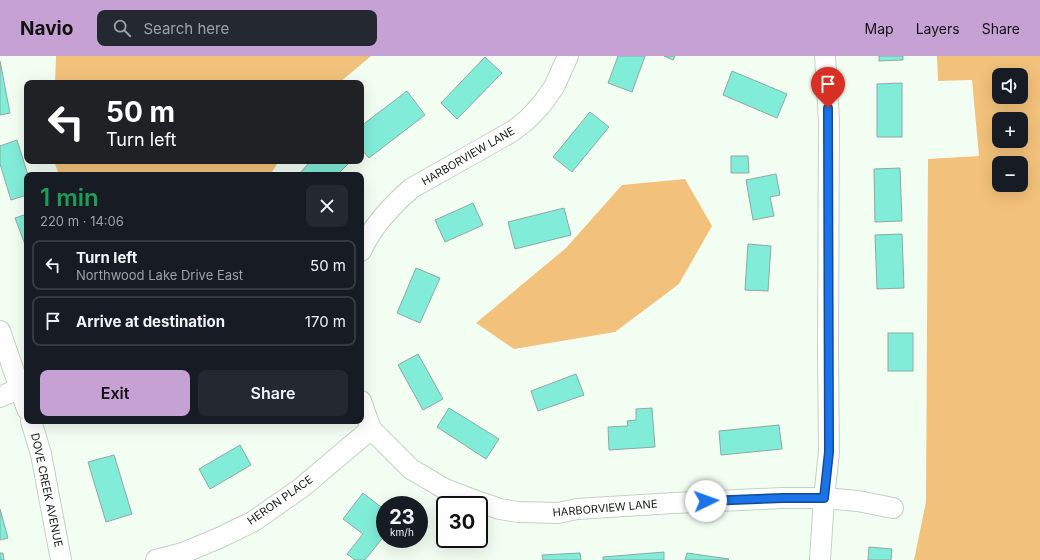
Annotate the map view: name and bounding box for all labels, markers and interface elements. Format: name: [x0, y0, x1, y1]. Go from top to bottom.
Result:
search box: [97, 10, 377, 46]
text: Navio: [20, 17, 73, 40]
icon: search: [111, 17, 133, 39]
text: Search here: [143, 19, 229, 38]
text: Map: [865, 20, 894, 37]
text: Layers: [916, 20, 960, 37]
text: Share: [982, 20, 1020, 37]
pin: [811, 67, 845, 108]
map controls: [992, 68, 1028, 192]
button: sound: [992, 68, 1028, 104]
icon: arrive: [817, 73, 839, 95]
text: 50 m: [106, 95, 175, 129]
icon: left: [40, 96, 92, 148]
button: +: [992, 112, 1028, 148]
street label: HARBORVIEW LANE: [419, 124, 517, 188]
text: Turn left: [106, 129, 176, 150]
button: −: [992, 156, 1028, 192]
text: 1 min: [40, 183, 99, 212]
button: close: [306, 185, 348, 227]
text: 220 m · 14:06: [40, 213, 124, 229]
text: Turn left: [76, 248, 137, 267]
icon: left: [42, 254, 64, 276]
text: 50 m: [310, 256, 346, 275]
text: Northwood Lake Drive East: [76, 267, 243, 283]
icon: arrive: [42, 310, 64, 332]
text: Arrive at destination: [76, 312, 225, 331]
text: 170 m: [305, 312, 346, 331]
button: Exit: [40, 370, 190, 416]
button: Share: [198, 370, 348, 416]
street label: DOVE CREEK AVENUE: [28, 432, 66, 548]
street label: HERON PLACE: [245, 472, 315, 528]
position arrow: [685, 480, 727, 522]
speed limit sign: 30: [436, 496, 488, 548]
street label: HARBORVIEW LANE: [552, 496, 658, 520]
text: 23: [389, 505, 415, 529]
text: km/h: [390, 526, 414, 538]

